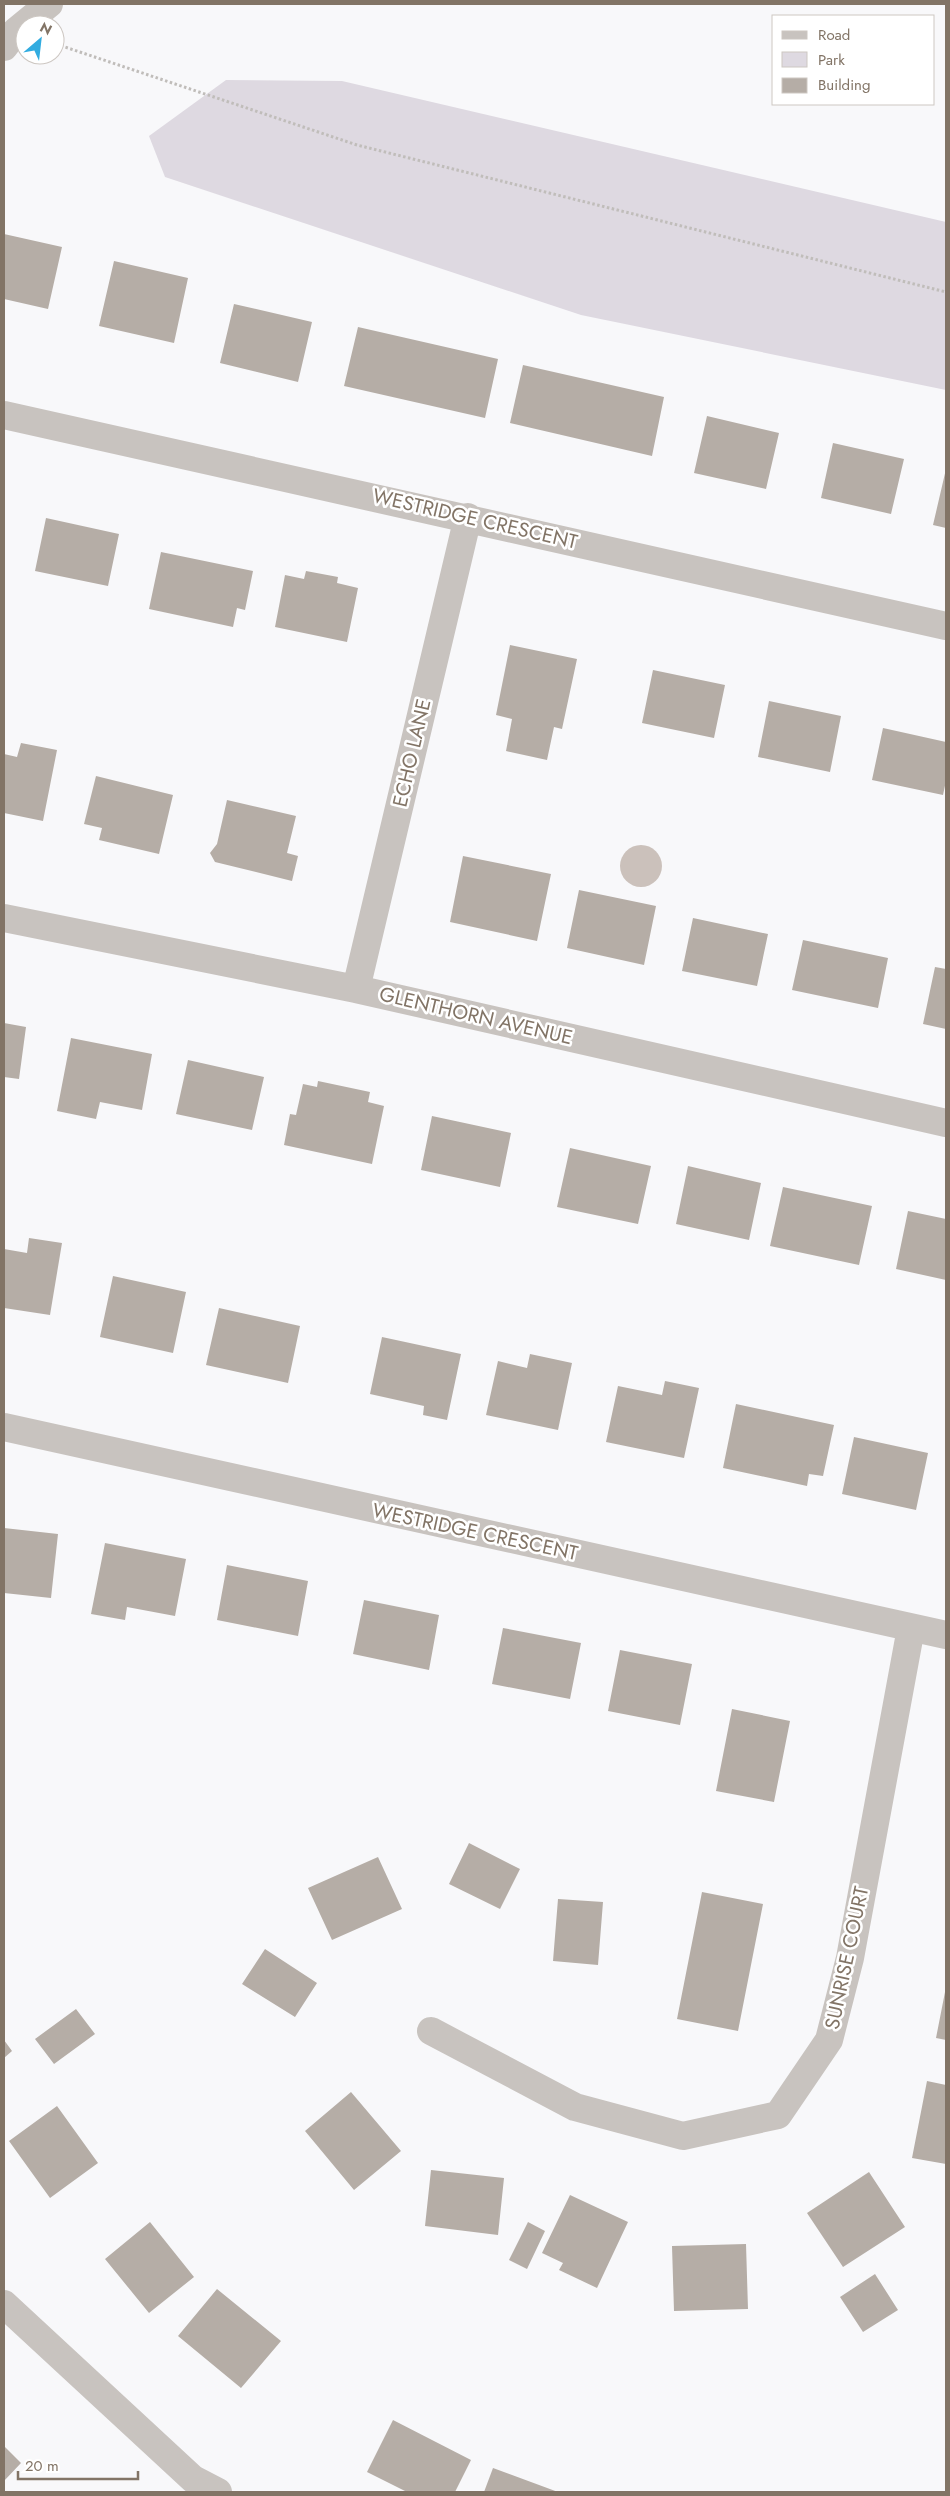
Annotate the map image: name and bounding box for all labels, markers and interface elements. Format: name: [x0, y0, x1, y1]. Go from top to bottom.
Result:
north arrow: [15, 15, 65, 65]
legend: [772, 15, 935, 105]
text: N: [36, 17, 56, 40]
text: Road: [818, 24, 850, 46]
text: Park: [818, 49, 845, 71]
text: Building: [818, 74, 870, 96]
street label: WESTRIDGE CRESCENT: [370, 481, 581, 557]
street label: ECHO LANE: [385, 696, 439, 810]
street label: GLENTHORN AVENUE: [377, 980, 575, 1052]
street label: WESTRIDGE CRESCENT: [369, 1496, 581, 1568]
street label: SUNRISE COURT: [818, 1883, 876, 2032]
scale bar: [18, 2448, 138, 2480]
text: 20 m: [25, 2455, 59, 2477]

